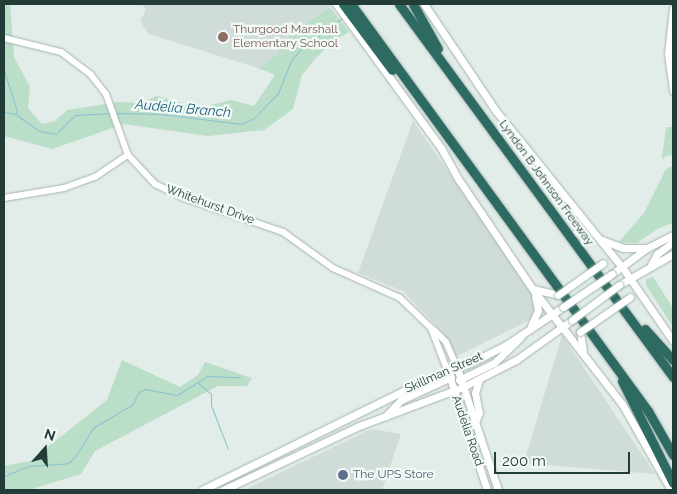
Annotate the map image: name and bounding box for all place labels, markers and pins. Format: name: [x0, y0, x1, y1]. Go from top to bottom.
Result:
place label: Thurgood Marshall Elementary School: [233, 23, 338, 51]
marker: Thurgood Marshall Elementary School: [217, 31, 229, 43]
place label: The UPS Store: [353, 468, 434, 482]
marker: The UPS Store: [337, 469, 349, 481]

